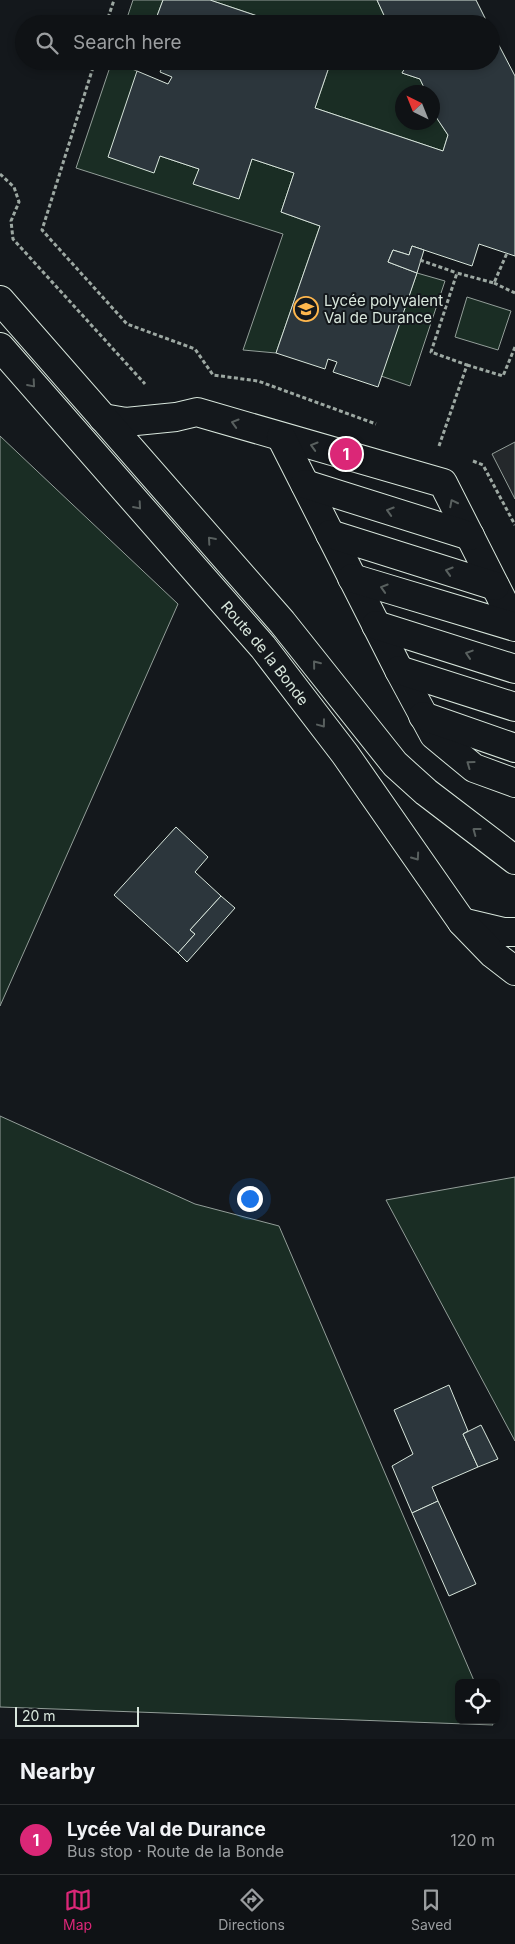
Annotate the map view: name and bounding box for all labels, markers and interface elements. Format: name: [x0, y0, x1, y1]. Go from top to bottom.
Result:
search box: [15, 15, 500, 70]
icon: search: [33, 29, 61, 57]
text: Search here: [73, 31, 182, 54]
north arrow: [395, 85, 440, 130]
place label: Lycée polyvalent Val de Durance: [324, 291, 443, 327]
school or university icon: Lycée polyvalent Val de Durance: [293, 296, 319, 322]
one-way arrow: [26, 378, 35, 387]
one-way arrow: [231, 419, 239, 429]
pin: 1: [330, 435, 362, 473]
one-way arrow: [310, 441, 318, 451]
one-way arrow: [449, 500, 459, 509]
one-way arrow: [133, 501, 142, 510]
one-way arrow: [386, 506, 394, 516]
one-way arrow: [207, 537, 216, 546]
one-way arrow: [445, 567, 453, 577]
one-way arrow: [381, 583, 389, 593]
street label: Route de la Bonde: [217, 597, 313, 709]
one-way arrow: [465, 650, 473, 660]
one-way arrow: [314, 661, 322, 670]
one-way arrow: [316, 718, 324, 727]
one-way arrow: [466, 761, 476, 770]
one-way arrow: [473, 828, 482, 836]
one-way arrow: [410, 851, 419, 861]
your location: [237, 1186, 263, 1212]
map controls: [455, 1679, 500, 1724]
button: locate: [455, 1679, 500, 1724]
scale bar: [15, 1704, 139, 1727]
text: 20 m: [22, 1707, 56, 1724]
text: Nearby: [20, 1759, 95, 1784]
text: Lycée Val de Durance: [67, 1818, 266, 1841]
text: 1: [33, 1830, 39, 1850]
text: 120 m: [450, 1830, 495, 1850]
text: Bus stop · Route de la Bonde: [67, 1841, 284, 1861]
tab: Map: [63, 1886, 92, 1933]
tab: Directions: [218, 1886, 285, 1933]
tab: Saved: [411, 1886, 452, 1933]

